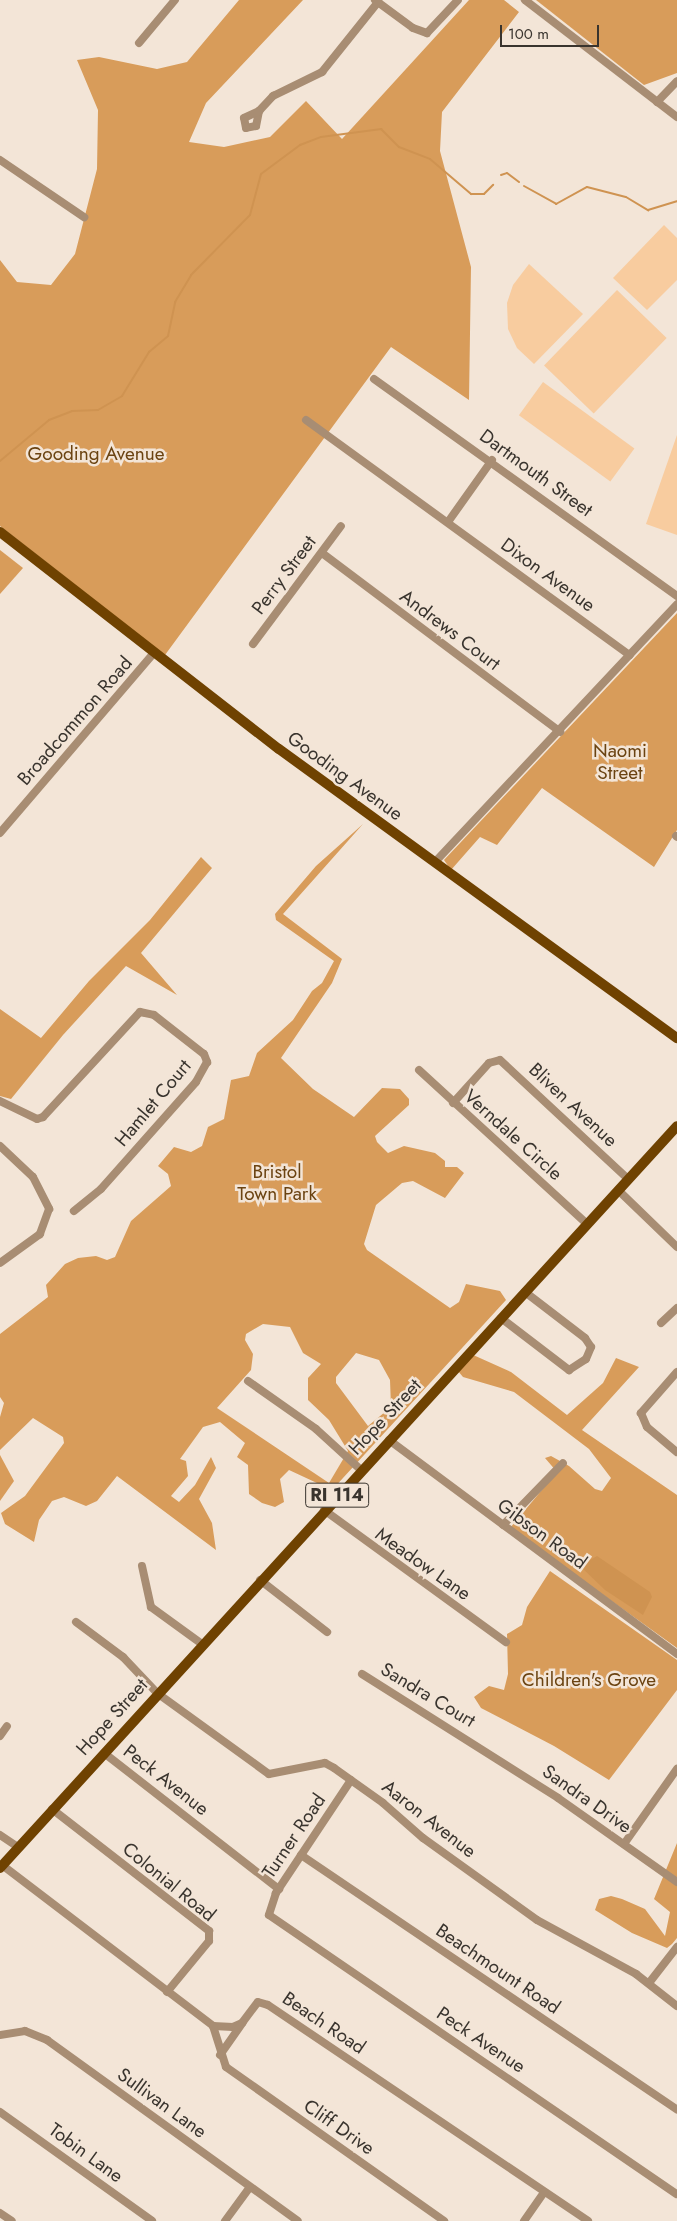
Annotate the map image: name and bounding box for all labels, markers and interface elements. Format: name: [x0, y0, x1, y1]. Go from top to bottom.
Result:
scale bar: [502, 15, 601, 47]
text: 100 m: [508, 23, 549, 45]
street label: Dartmouth Street: [475, 424, 597, 522]
park label: Gooding Avenue: [28, 443, 164, 465]
street label: Perry Street: [247, 531, 321, 619]
street label: Dixon Avenue: [496, 533, 600, 617]
street label: Andrews Court: [395, 585, 505, 675]
street label: Broadcommon Road: [13, 652, 137, 790]
street label: Gooding Avenue: [283, 727, 407, 825]
park label: Naomi Street: [593, 740, 647, 784]
street label: Hamlet Court: [110, 1055, 196, 1151]
street label: Bliven Avenue: [524, 1058, 622, 1152]
street label: Verndale Circle: [459, 1085, 567, 1185]
park label: Bristol Town Park: [237, 1161, 317, 1205]
street label: Hope Street: [344, 1374, 426, 1460]
road number: RI 114: [304, 1480, 370, 1510]
street label: Gibson Road: [493, 1494, 591, 1574]
street label: Meadow Lane: [371, 1523, 475, 1605]
street label: Sandra Court: [377, 1658, 479, 1732]
park label: Children's Grove: [522, 1669, 656, 1691]
street label: Hope Street: [72, 1674, 152, 1760]
street label: Peck Avenue: [119, 1740, 213, 1820]
street label: Sandra Drive: [538, 1760, 636, 1838]
street label: Aaron Avenue: [377, 1775, 481, 1863]
street label: Turner Road: [257, 1790, 331, 1882]
street label: Colonial Road: [118, 1838, 220, 1926]
street label: Beachmount Road: [432, 1919, 564, 2019]
street label: Beach Road: [278, 1987, 370, 2059]
street label: Peck Avenue: [432, 2002, 530, 2078]
street label: Sullivan Lane: [113, 2063, 211, 2143]
street label: Cliff Drive: [299, 2094, 379, 2160]
street label: Tobin Lane: [44, 2118, 128, 2188]

